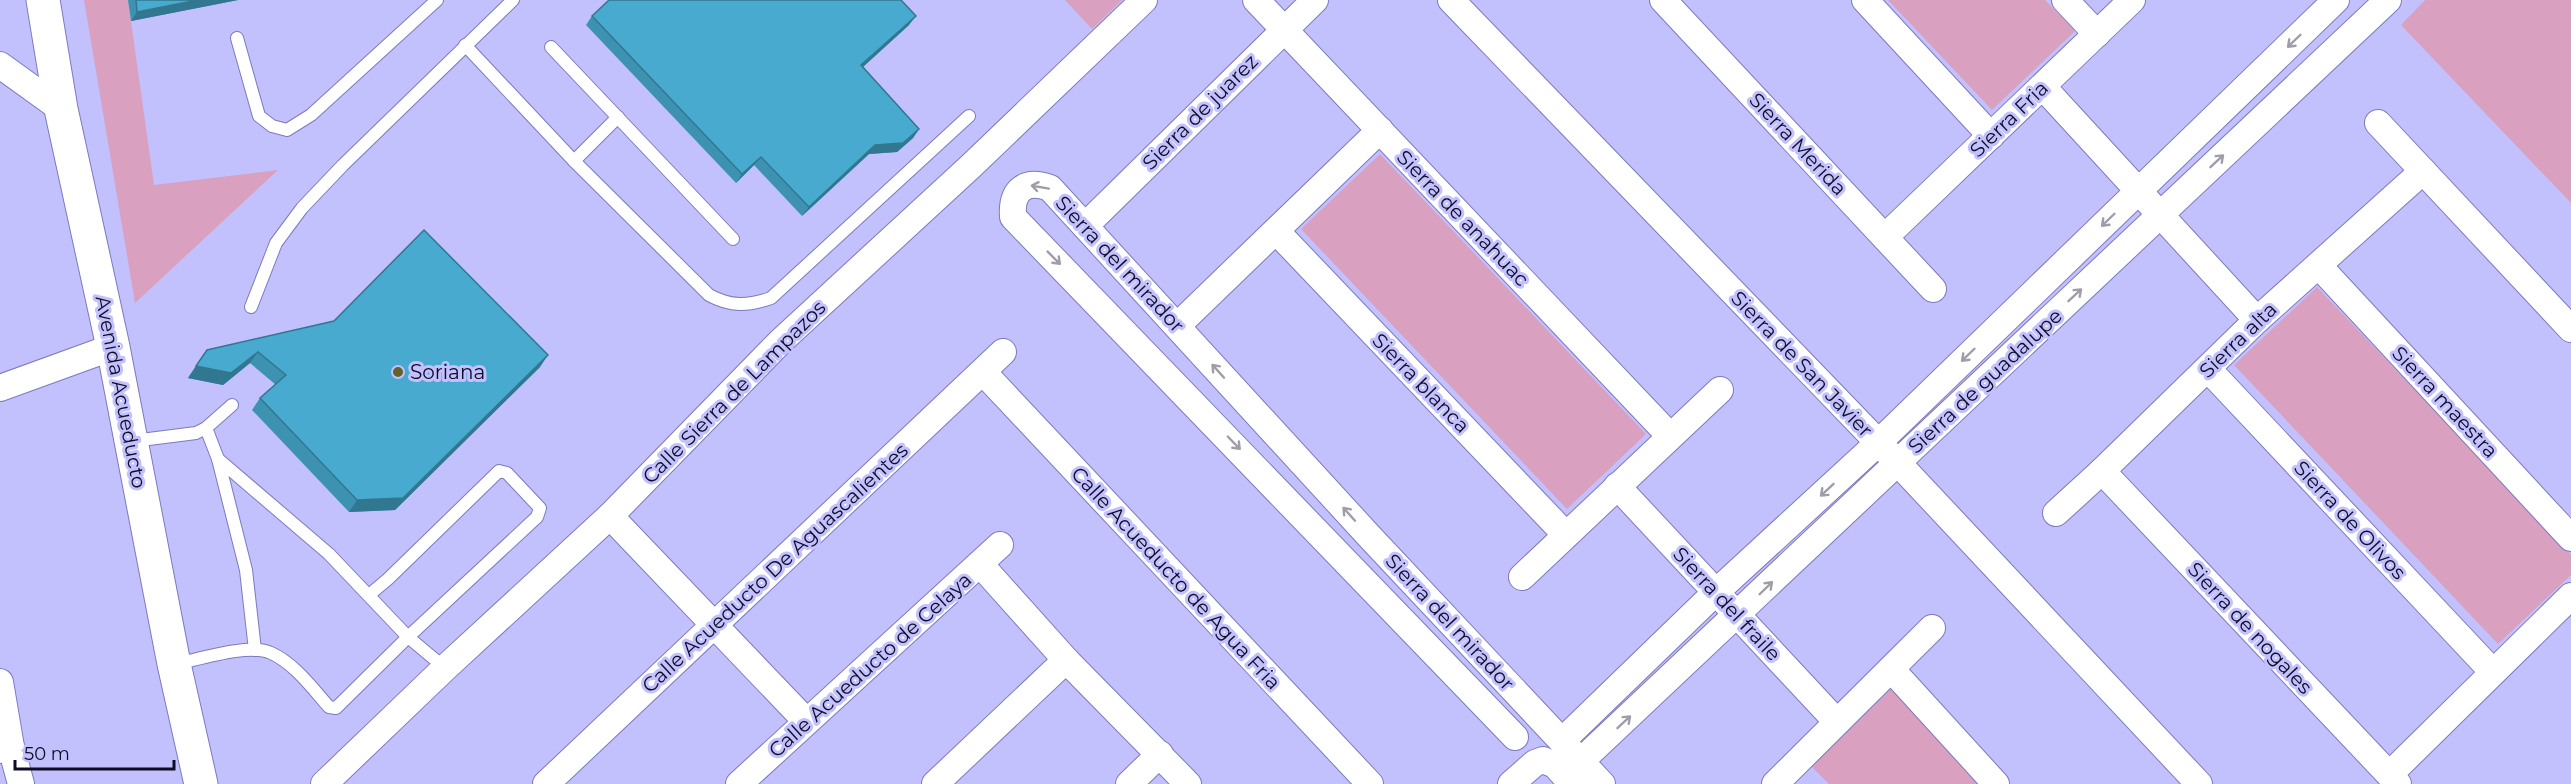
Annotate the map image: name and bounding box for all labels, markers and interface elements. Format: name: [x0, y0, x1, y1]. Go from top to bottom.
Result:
one-way arrow: [2287, 33, 2302, 47]
street label: Sierra de juarez: [1137, 49, 1263, 175]
street label: Sierra Fria: [1965, 76, 2053, 162]
street label: Sierra Merida: [1744, 88, 1852, 200]
street label: Sierra de anahuac: [1392, 145, 1534, 291]
one-way arrow: [2209, 154, 2224, 168]
one-way arrow: [1031, 181, 1050, 192]
street label: Sierra del mirador: [1051, 191, 1189, 337]
one-way arrow: [2101, 212, 2116, 227]
one-way arrow: [1047, 251, 1062, 265]
street label: Sierra de San Javier: [1726, 286, 1878, 442]
one-way arrow: [2068, 288, 2083, 302]
street label: Avenida Acueducto: [91, 294, 151, 490]
street label: Calle Sierra de Lampazos: [637, 295, 831, 489]
street label: Sierra alta: [2194, 297, 2282, 383]
street label: Sierra de guadalupe: [1903, 304, 2067, 458]
street label: Sierra blanca: [1367, 328, 1475, 438]
street label: Sierra maestra: [2387, 341, 2503, 463]
one-way arrow: [1961, 348, 1976, 363]
place label: Soriana: [410, 360, 485, 384]
one-way arrow: [1210, 363, 1225, 378]
marker: Soriana: [391, 365, 405, 379]
one-way arrow: [1227, 436, 1241, 451]
street label: Calle Acueducto De Aguascalientes: [637, 438, 913, 698]
street label: Sierra de Olivos: [2289, 456, 2411, 584]
street label: Calle Acueducto de Agua Fria: [1066, 462, 1286, 694]
one-way arrow: [1820, 483, 1835, 497]
one-way arrow: [1342, 507, 1356, 522]
street label: Sierra del fraile: [1668, 542, 1786, 666]
street label: Sierra del mirador: [1381, 549, 1519, 695]
street label: Sierra de nogales: [2183, 557, 2317, 699]
street label: Calle Acueducto de Celaya: [764, 568, 976, 762]
one-way arrow: [1759, 581, 1774, 595]
one-way arrow: [1616, 715, 1631, 729]
scale bar: [15, 733, 174, 771]
text: 50 m: [24, 743, 70, 765]

